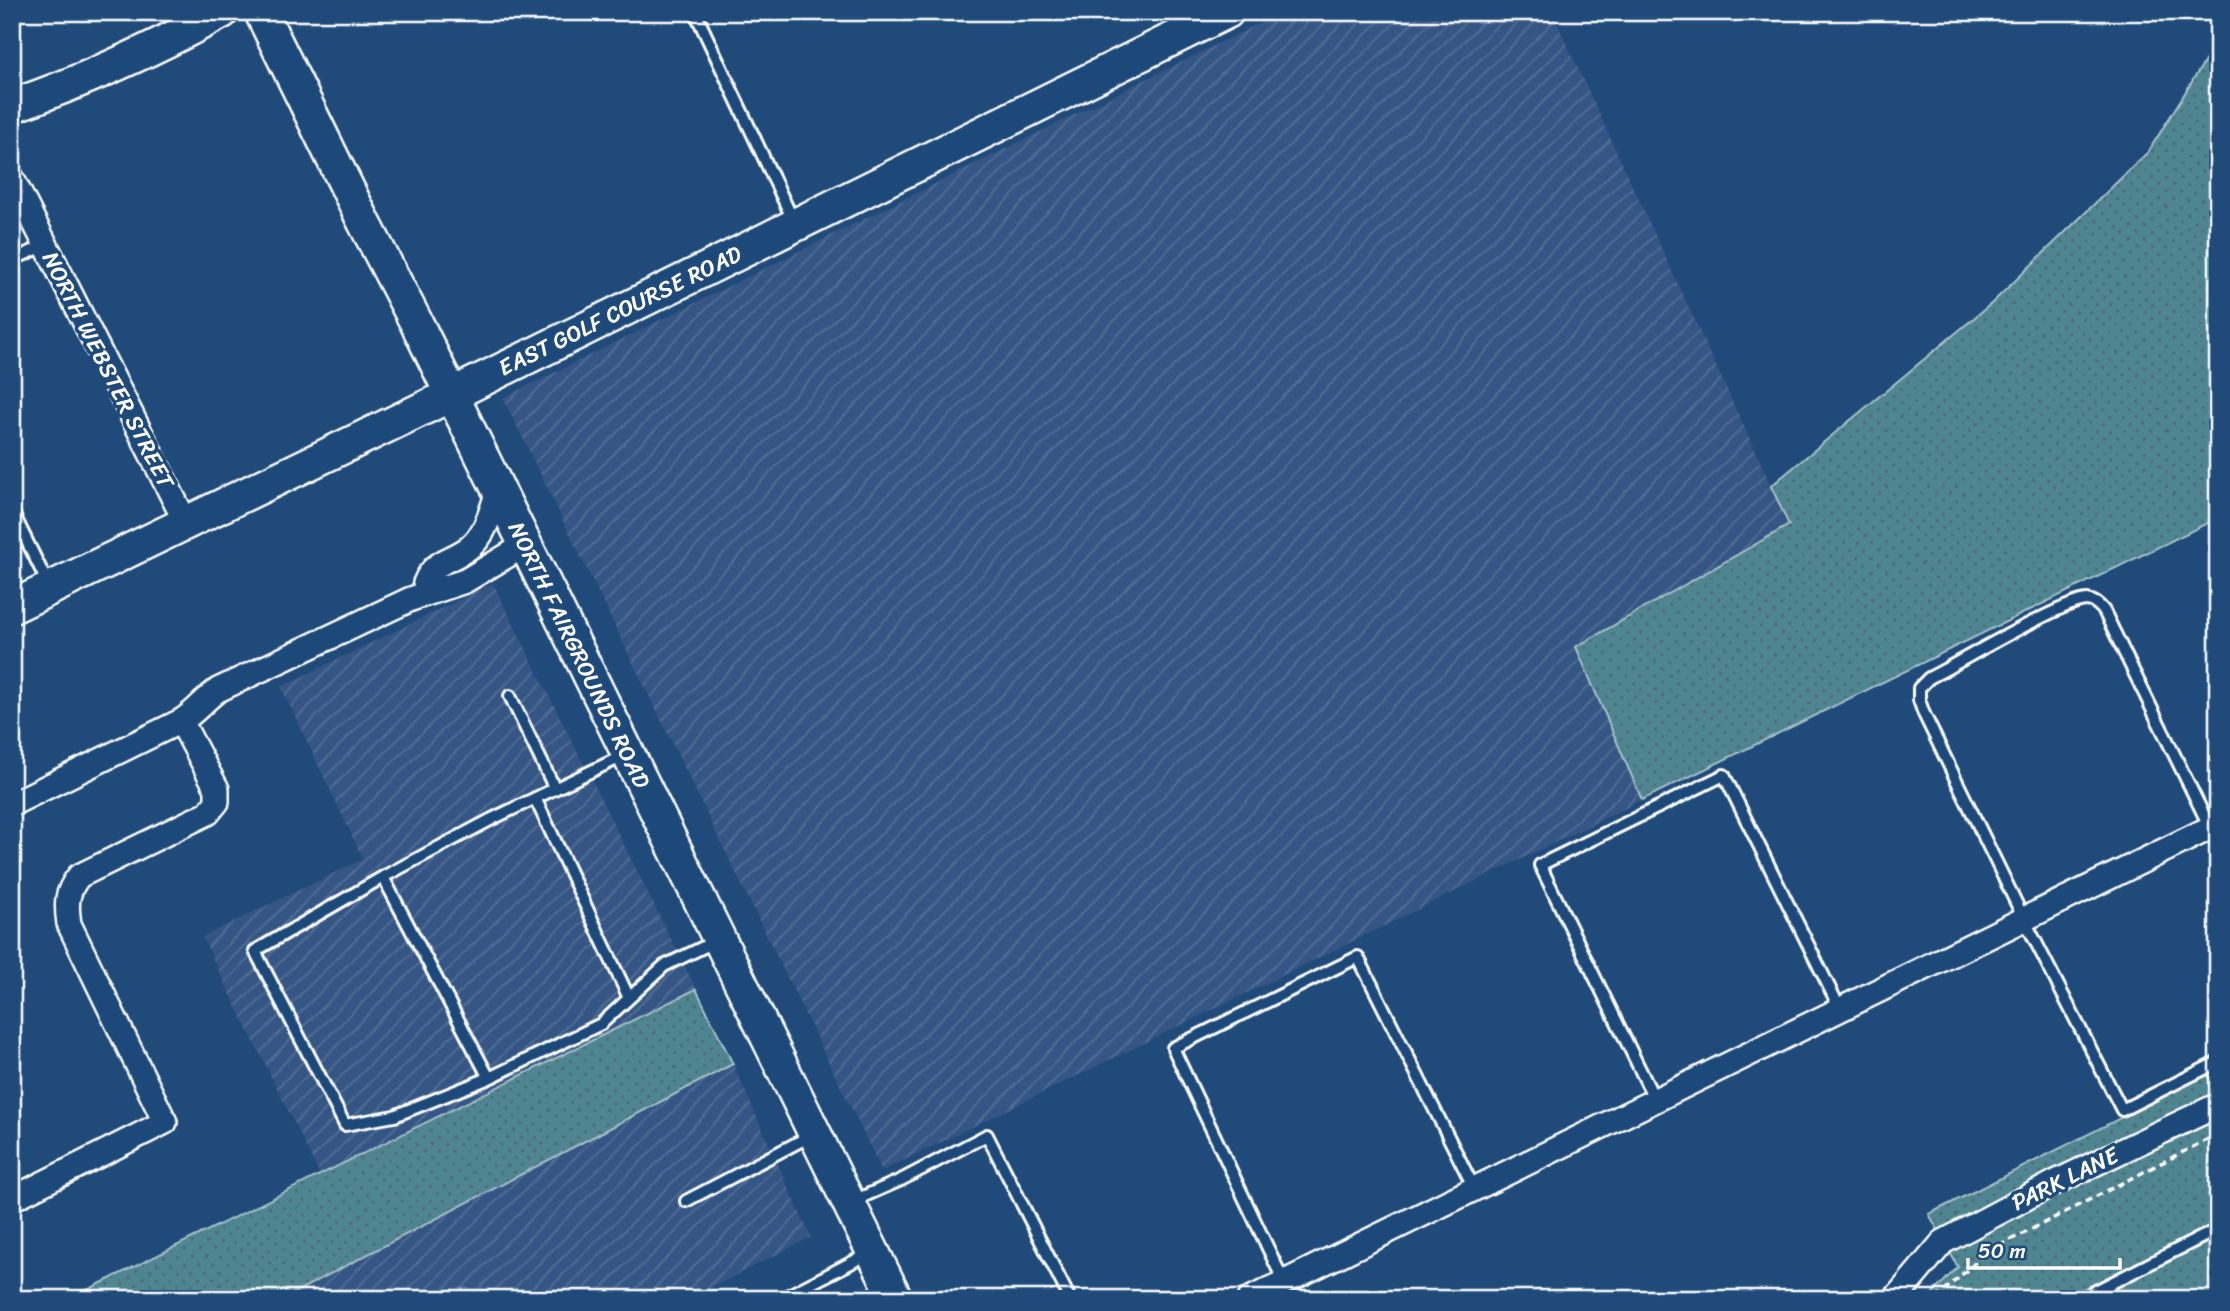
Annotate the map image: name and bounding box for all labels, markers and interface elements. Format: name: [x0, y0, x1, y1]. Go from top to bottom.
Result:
street label: EAST GOLF COURSE ROAD: [491, 234, 749, 388]
street label: NORTH WEBSTER STREET: [30, 244, 186, 497]
street label: NORTH FAIRGROUNDS ROAD: [496, 514, 662, 796]
street label: PARK LANE: [2004, 1135, 2127, 1223]
scale bar: [1968, 1227, 2120, 1271]
text: 50 m: [1978, 1232, 2026, 1270]

